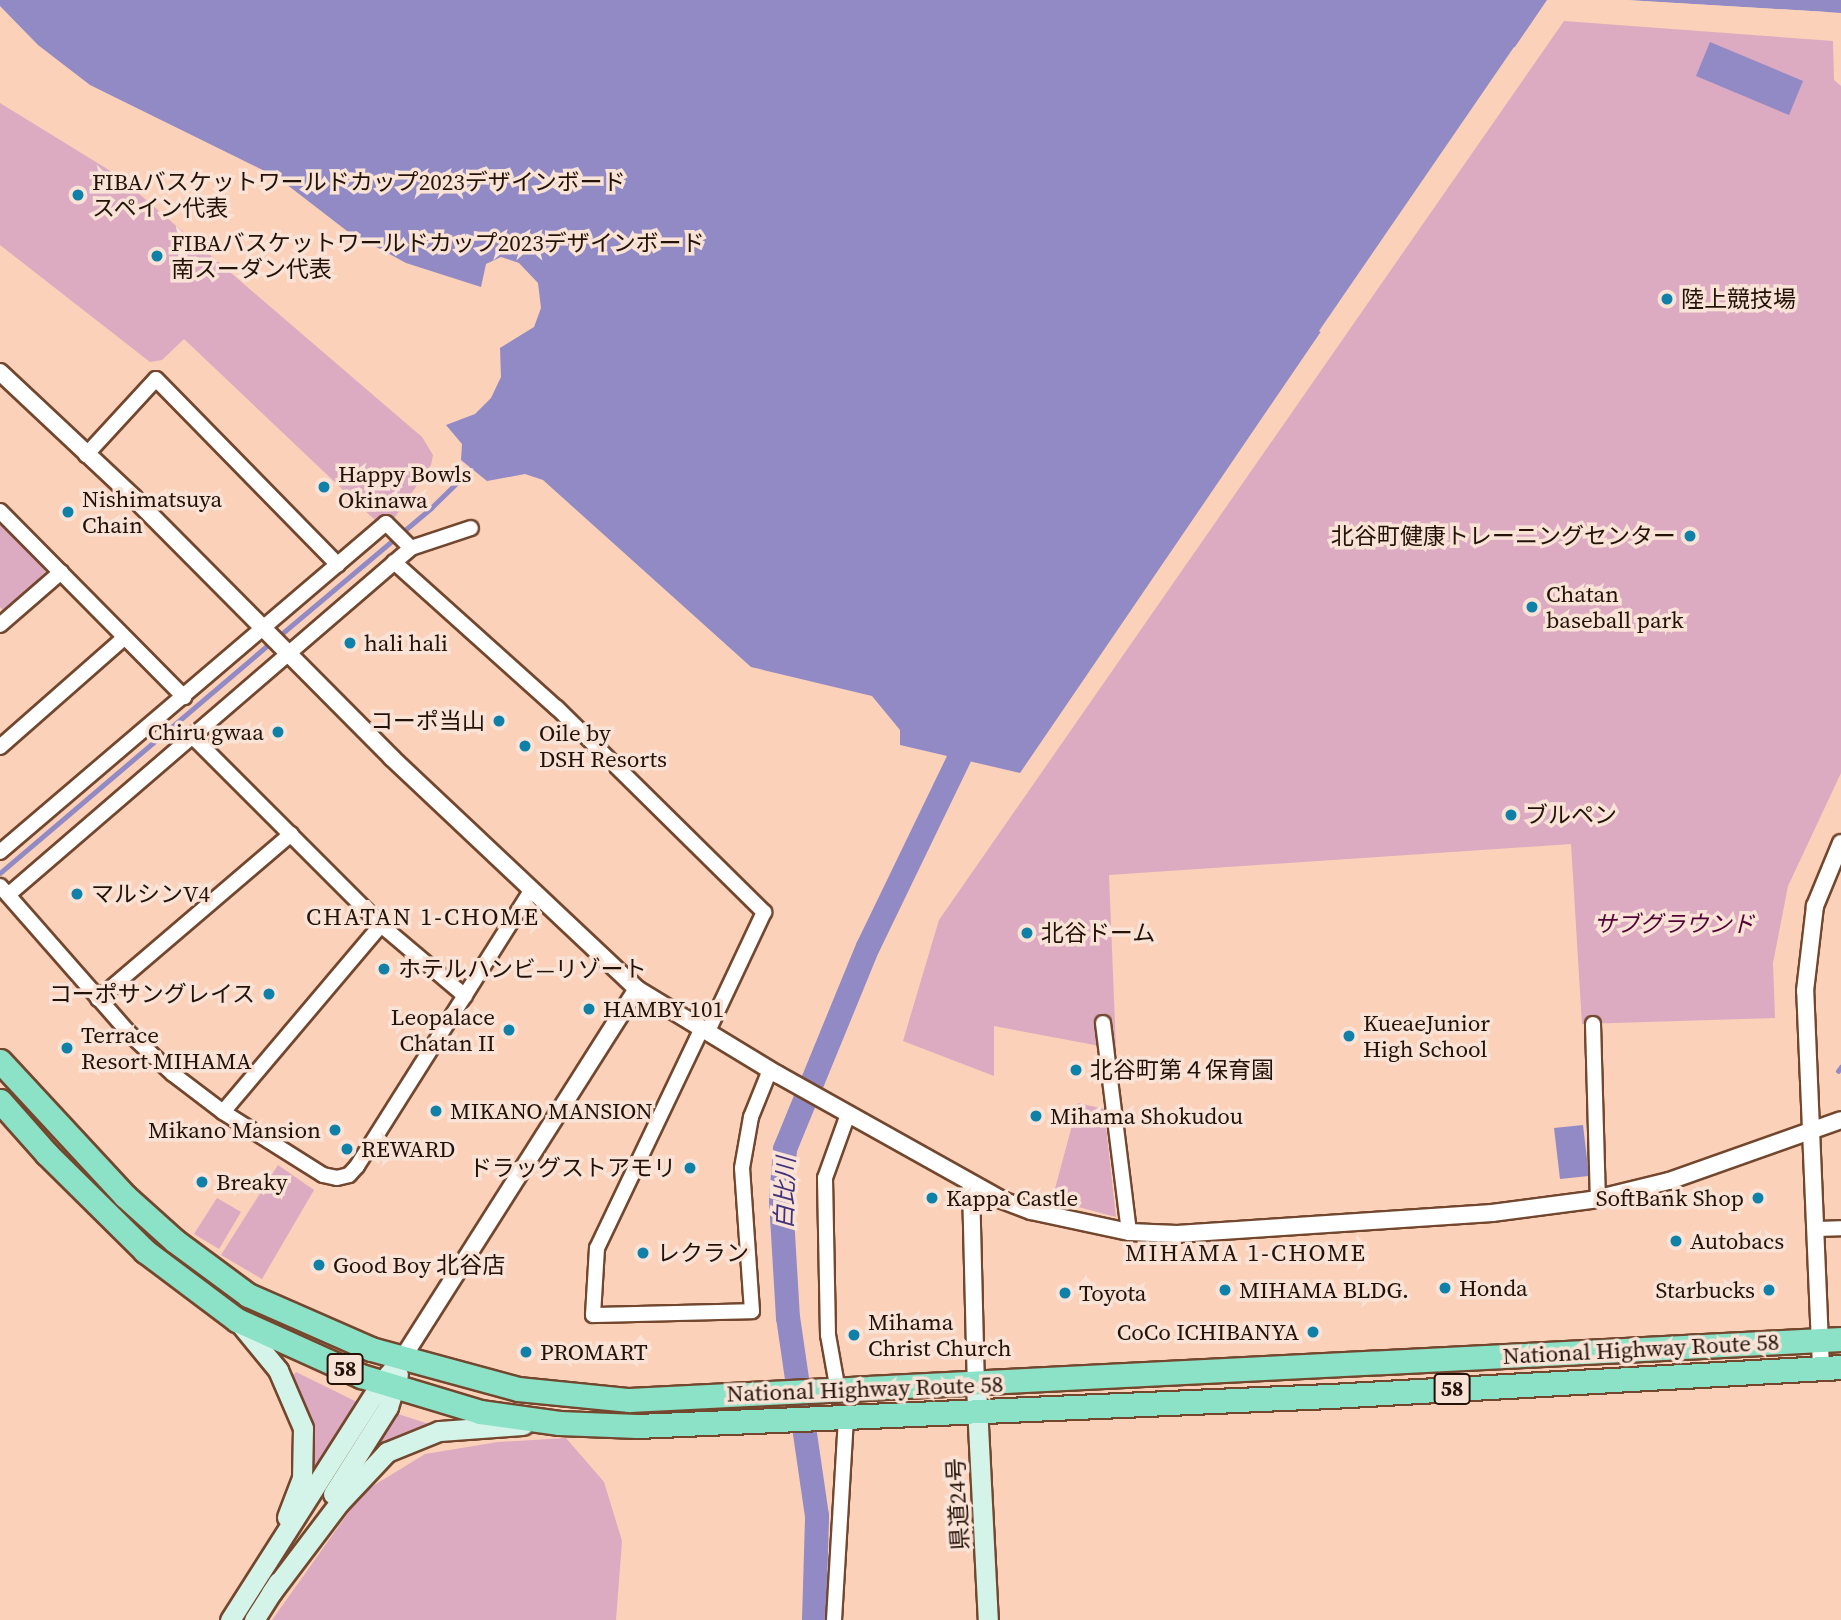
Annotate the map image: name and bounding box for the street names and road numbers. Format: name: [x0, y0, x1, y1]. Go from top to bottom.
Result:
street label: National Highway Route 58: [1502, 1328, 1780, 1370]
road number: 58: [326, 1352, 364, 1386]
street label: National Highway Route 58: [726, 1370, 1004, 1408]
road number: 58: [1433, 1372, 1471, 1406]
street label: 県道24号: [942, 1457, 974, 1551]

